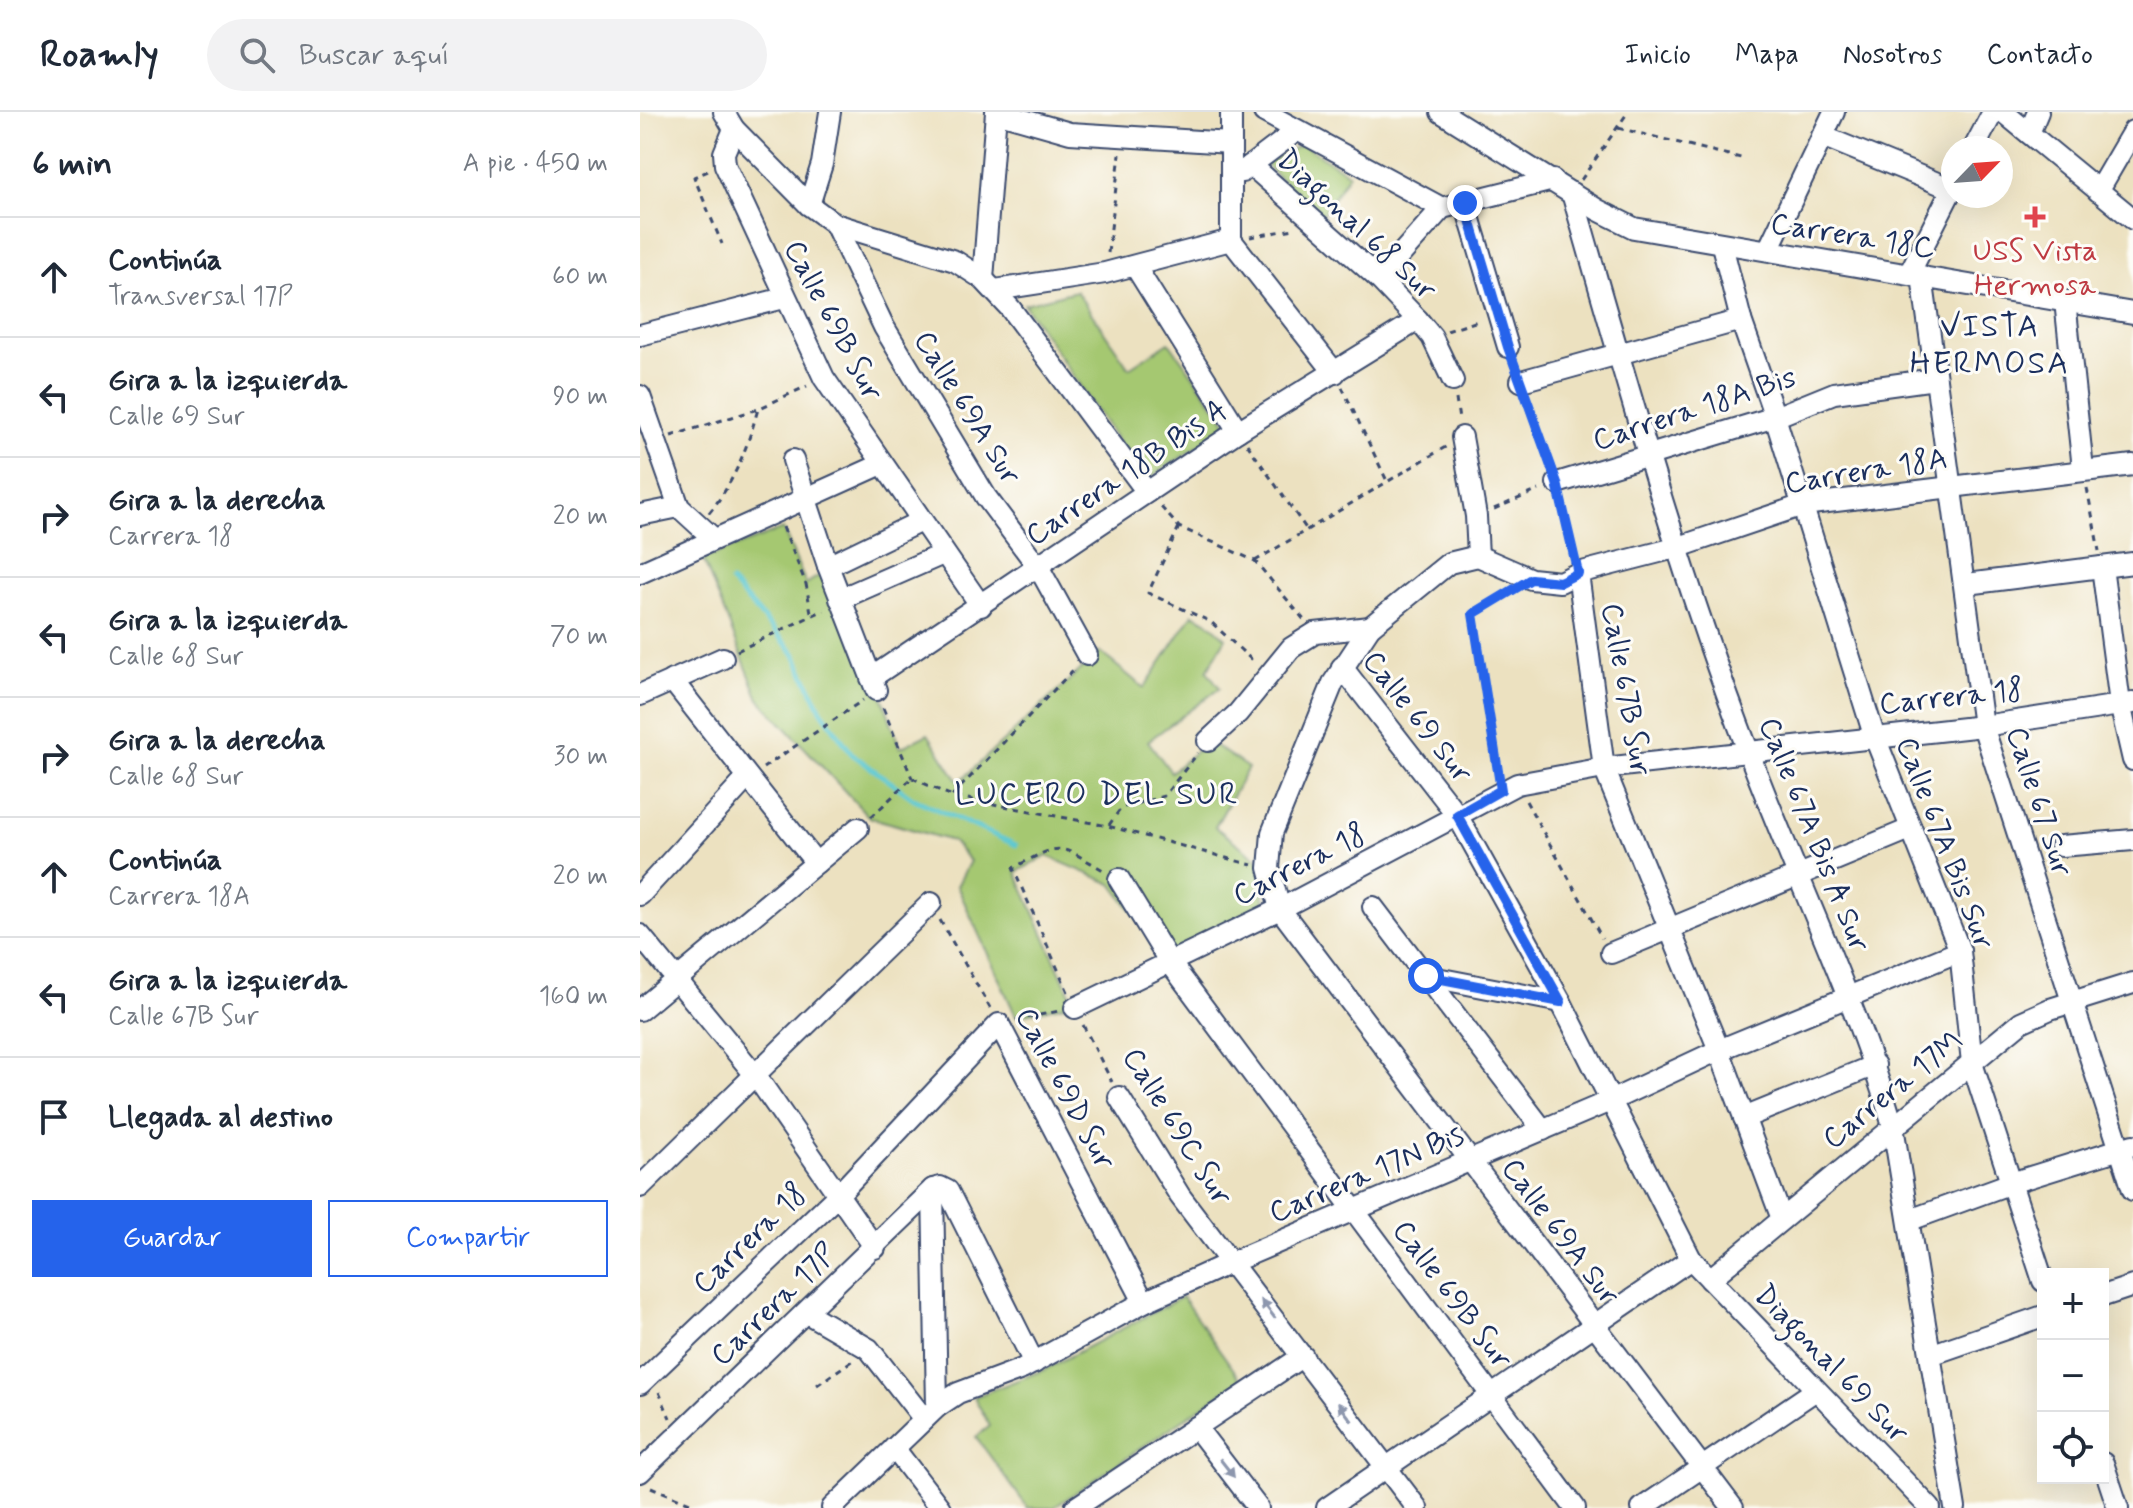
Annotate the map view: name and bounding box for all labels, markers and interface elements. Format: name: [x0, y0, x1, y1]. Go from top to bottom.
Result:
search box: [207, 19, 767, 91]
text: Roamly: [40, 31, 159, 80]
icon: search: [235, 33, 279, 77]
text: Buscar aquí: [299, 36, 450, 75]
text: Inicio: [1624, 37, 1691, 74]
text: Mapa: [1735, 37, 1799, 74]
text: Nosotros: [1843, 37, 1942, 74]
text: Contacto: [1986, 37, 2093, 74]
north arrow: [1941, 136, 2013, 208]
street label: Diagonal 68 Sur: [1266, 141, 1445, 312]
text: 6 min: [32, 142, 112, 187]
text: A pie · 450 m: [463, 147, 608, 181]
route end: [1447, 185, 1483, 221]
street label: Carrera 18C: [1768, 204, 1938, 269]
marker: USS Vista Hermosa: [2024, 206, 2046, 228]
place label: USS Vista Hermosa: [1973, 232, 2097, 305]
street label: Calle 69B Sur: [774, 234, 892, 409]
text: Continúa: [108, 241, 222, 280]
icon: ahead: [32, 255, 76, 299]
text: 60 m: [552, 260, 608, 294]
text: Transversal 17P: [108, 280, 293, 314]
district label: VISTA HERMOSA: [1910, 306, 2070, 385]
street label: Calle 69A Sur: [904, 324, 1030, 492]
street label: Carrera 18A Bis: [1588, 358, 1801, 461]
text: Gira a la izquierda: [108, 361, 347, 400]
icon: left: [32, 375, 76, 419]
text: 90 m: [553, 380, 608, 414]
street label: Carrera 18B Bis A: [1018, 391, 1235, 555]
text: Calle 69 Sur: [108, 400, 244, 434]
street label: Carrera 18A: [1782, 439, 1950, 504]
text: Gira a la derecha: [108, 481, 326, 520]
icon: right: [32, 495, 76, 539]
text: 20 m: [553, 500, 608, 534]
text: Carrera 18: [108, 520, 233, 554]
street label: Calle 67B Sur: [1591, 600, 1660, 779]
text: Gira a la izquierda: [108, 601, 347, 640]
icon: left: [32, 615, 76, 659]
text: 70 m: [550, 620, 608, 654]
text: Calle 68 Sur: [108, 640, 243, 674]
street label: Calle 69 Sur: [1353, 643, 1481, 791]
street label: Carrera 18: [1877, 671, 2025, 724]
street label: Calle 67A Bis A Sur: [1749, 712, 1879, 958]
text: Gira a la derecha: [108, 721, 326, 760]
street label: Calle 67 Sur: [1996, 722, 2081, 882]
street label: Calle 67A Bis Sur: [1886, 731, 2003, 956]
icon: right: [32, 735, 76, 779]
text: 30 m: [554, 740, 608, 774]
text: Calle 68 Sur: [108, 760, 243, 794]
district label: LUCERO DEL SUR: [954, 774, 1240, 816]
street label: Carrera 18: [1226, 815, 1373, 915]
text: Continúa: [108, 841, 222, 880]
icon: ahead: [32, 855, 76, 899]
text: 20 m: [553, 860, 608, 894]
text: Carrera 18A: [108, 880, 250, 914]
route start: [1408, 958, 1444, 994]
text: Gira a la izquierda: [108, 961, 347, 1000]
icon: left: [32, 975, 76, 1019]
text: 160 m: [539, 980, 608, 1014]
text: Calle 67B Sur: [108, 1000, 259, 1034]
street label: Calle 69D Sur: [1006, 1001, 1124, 1177]
street label: Carrera 17M: [1815, 1022, 1971, 1159]
street label: Calle 69C Sur: [1113, 1041, 1241, 1214]
icon: arrive: [32, 1095, 76, 1139]
text: Llegada al destino: [108, 1098, 333, 1137]
street label: Carrera 17N Bis: [1263, 1116, 1470, 1233]
street label: Calle 69A Sur: [1492, 1151, 1628, 1314]
street label: Carrera 18: [685, 1175, 816, 1303]
button: Guardar: [32, 1200, 312, 1277]
button: Compartir: [328, 1200, 608, 1277]
street label: Calle 69B Sur: [1383, 1213, 1521, 1378]
street label: Carrera 17P: [703, 1235, 846, 1375]
map controls: [2037, 1268, 2109, 1484]
button: +: [2037, 1268, 2109, 1340]
street label: Diagonal 69 Sur: [1743, 1276, 1917, 1454]
one-way arrow: [1260, 1299, 1276, 1319]
button: −: [2037, 1340, 2109, 1412]
one-way arrow: [1337, 1402, 1353, 1422]
button: locate: [2037, 1412, 2109, 1484]
one-way arrow: [1218, 1458, 1234, 1478]

